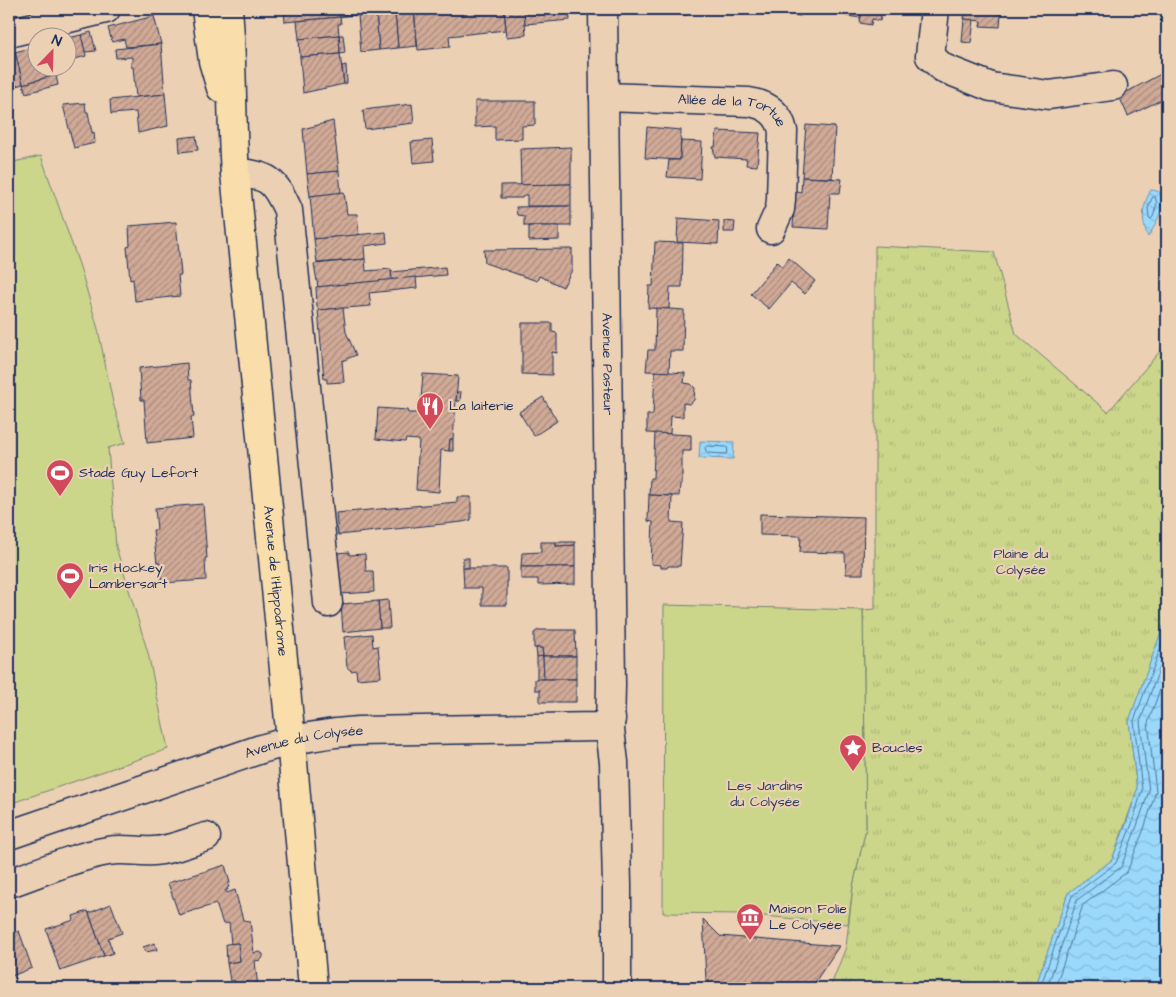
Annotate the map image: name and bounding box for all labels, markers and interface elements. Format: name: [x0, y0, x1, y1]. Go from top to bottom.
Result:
north arrow: [28, 28, 78, 78]
text: N: [49, 30, 65, 52]
street label: Allée de la Tortue: [678, 90, 791, 131]
street label: Avenue Pasteur: [597, 313, 618, 416]
restaurant icon: La laiterie: [415, 391, 445, 430]
place label: La laiterie: [449, 396, 514, 416]
sports icon: Stade Guy Lefort: [45, 458, 75, 497]
place label: Stade Guy Lefort: [79, 463, 198, 483]
street label: Avenue de l'Hippodrome: [258, 505, 293, 658]
park label: Plaine du Colysée: [994, 544, 1048, 580]
place label: Iris Hockey Lambersart: [89, 558, 168, 594]
sports icon: Iris Hockey Lambersart: [55, 561, 85, 600]
street label: Avenue du Colysée: [242, 721, 364, 764]
place icon: Boucles: [838, 733, 868, 772]
place label: Boucles: [872, 738, 923, 758]
park label: Les Jardins du Colysée: [727, 776, 803, 812]
place label: Maison Folie Le Colysée: [769, 899, 847, 935]
museum icon: Maison Folie Le Colysée: [735, 902, 765, 941]

